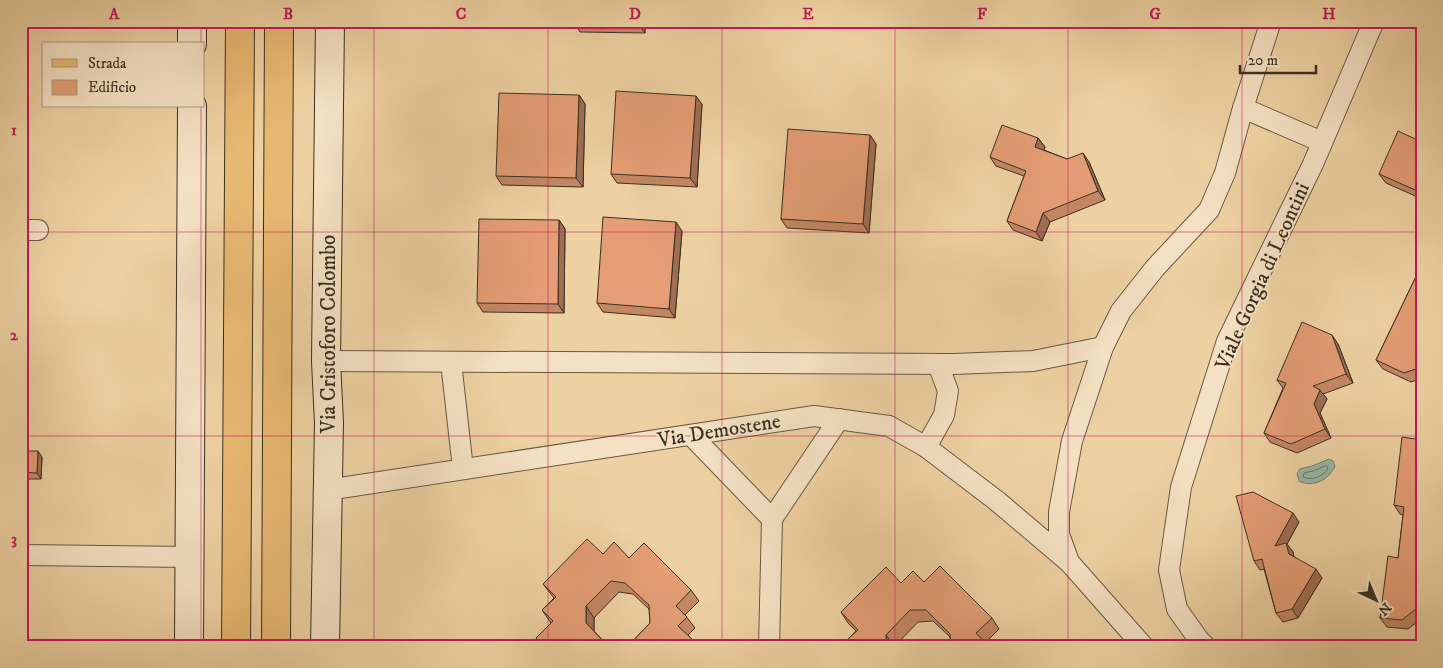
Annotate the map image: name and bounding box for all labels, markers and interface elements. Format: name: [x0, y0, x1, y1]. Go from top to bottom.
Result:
text: A: [108, 4, 120, 24]
text: B: [283, 4, 293, 24]
text: C: [456, 4, 466, 24]
text: D: [629, 4, 641, 24]
text: E: [802, 4, 814, 24]
text: F: [977, 4, 987, 24]
text: G: [1149, 4, 1161, 24]
text: H: [1322, 4, 1336, 24]
legend: [42, 42, 205, 108]
scale bar: [1240, 42, 1317, 74]
text: 20 m: [1248, 51, 1278, 70]
text: Strada: [88, 54, 127, 73]
text: Edificio: [88, 78, 136, 97]
text: 1: [11, 120, 17, 140]
street label: Viale Gorgia di Leontini: [1209, 179, 1316, 375]
street label: Via Cristoforo Colombo: [316, 235, 342, 434]
text: 2: [10, 325, 19, 345]
street label: Via Demostene: [655, 408, 783, 454]
text: 3: [11, 529, 17, 549]
north arrow: [1350, 576, 1400, 626]
text: N: [1374, 598, 1395, 619]

